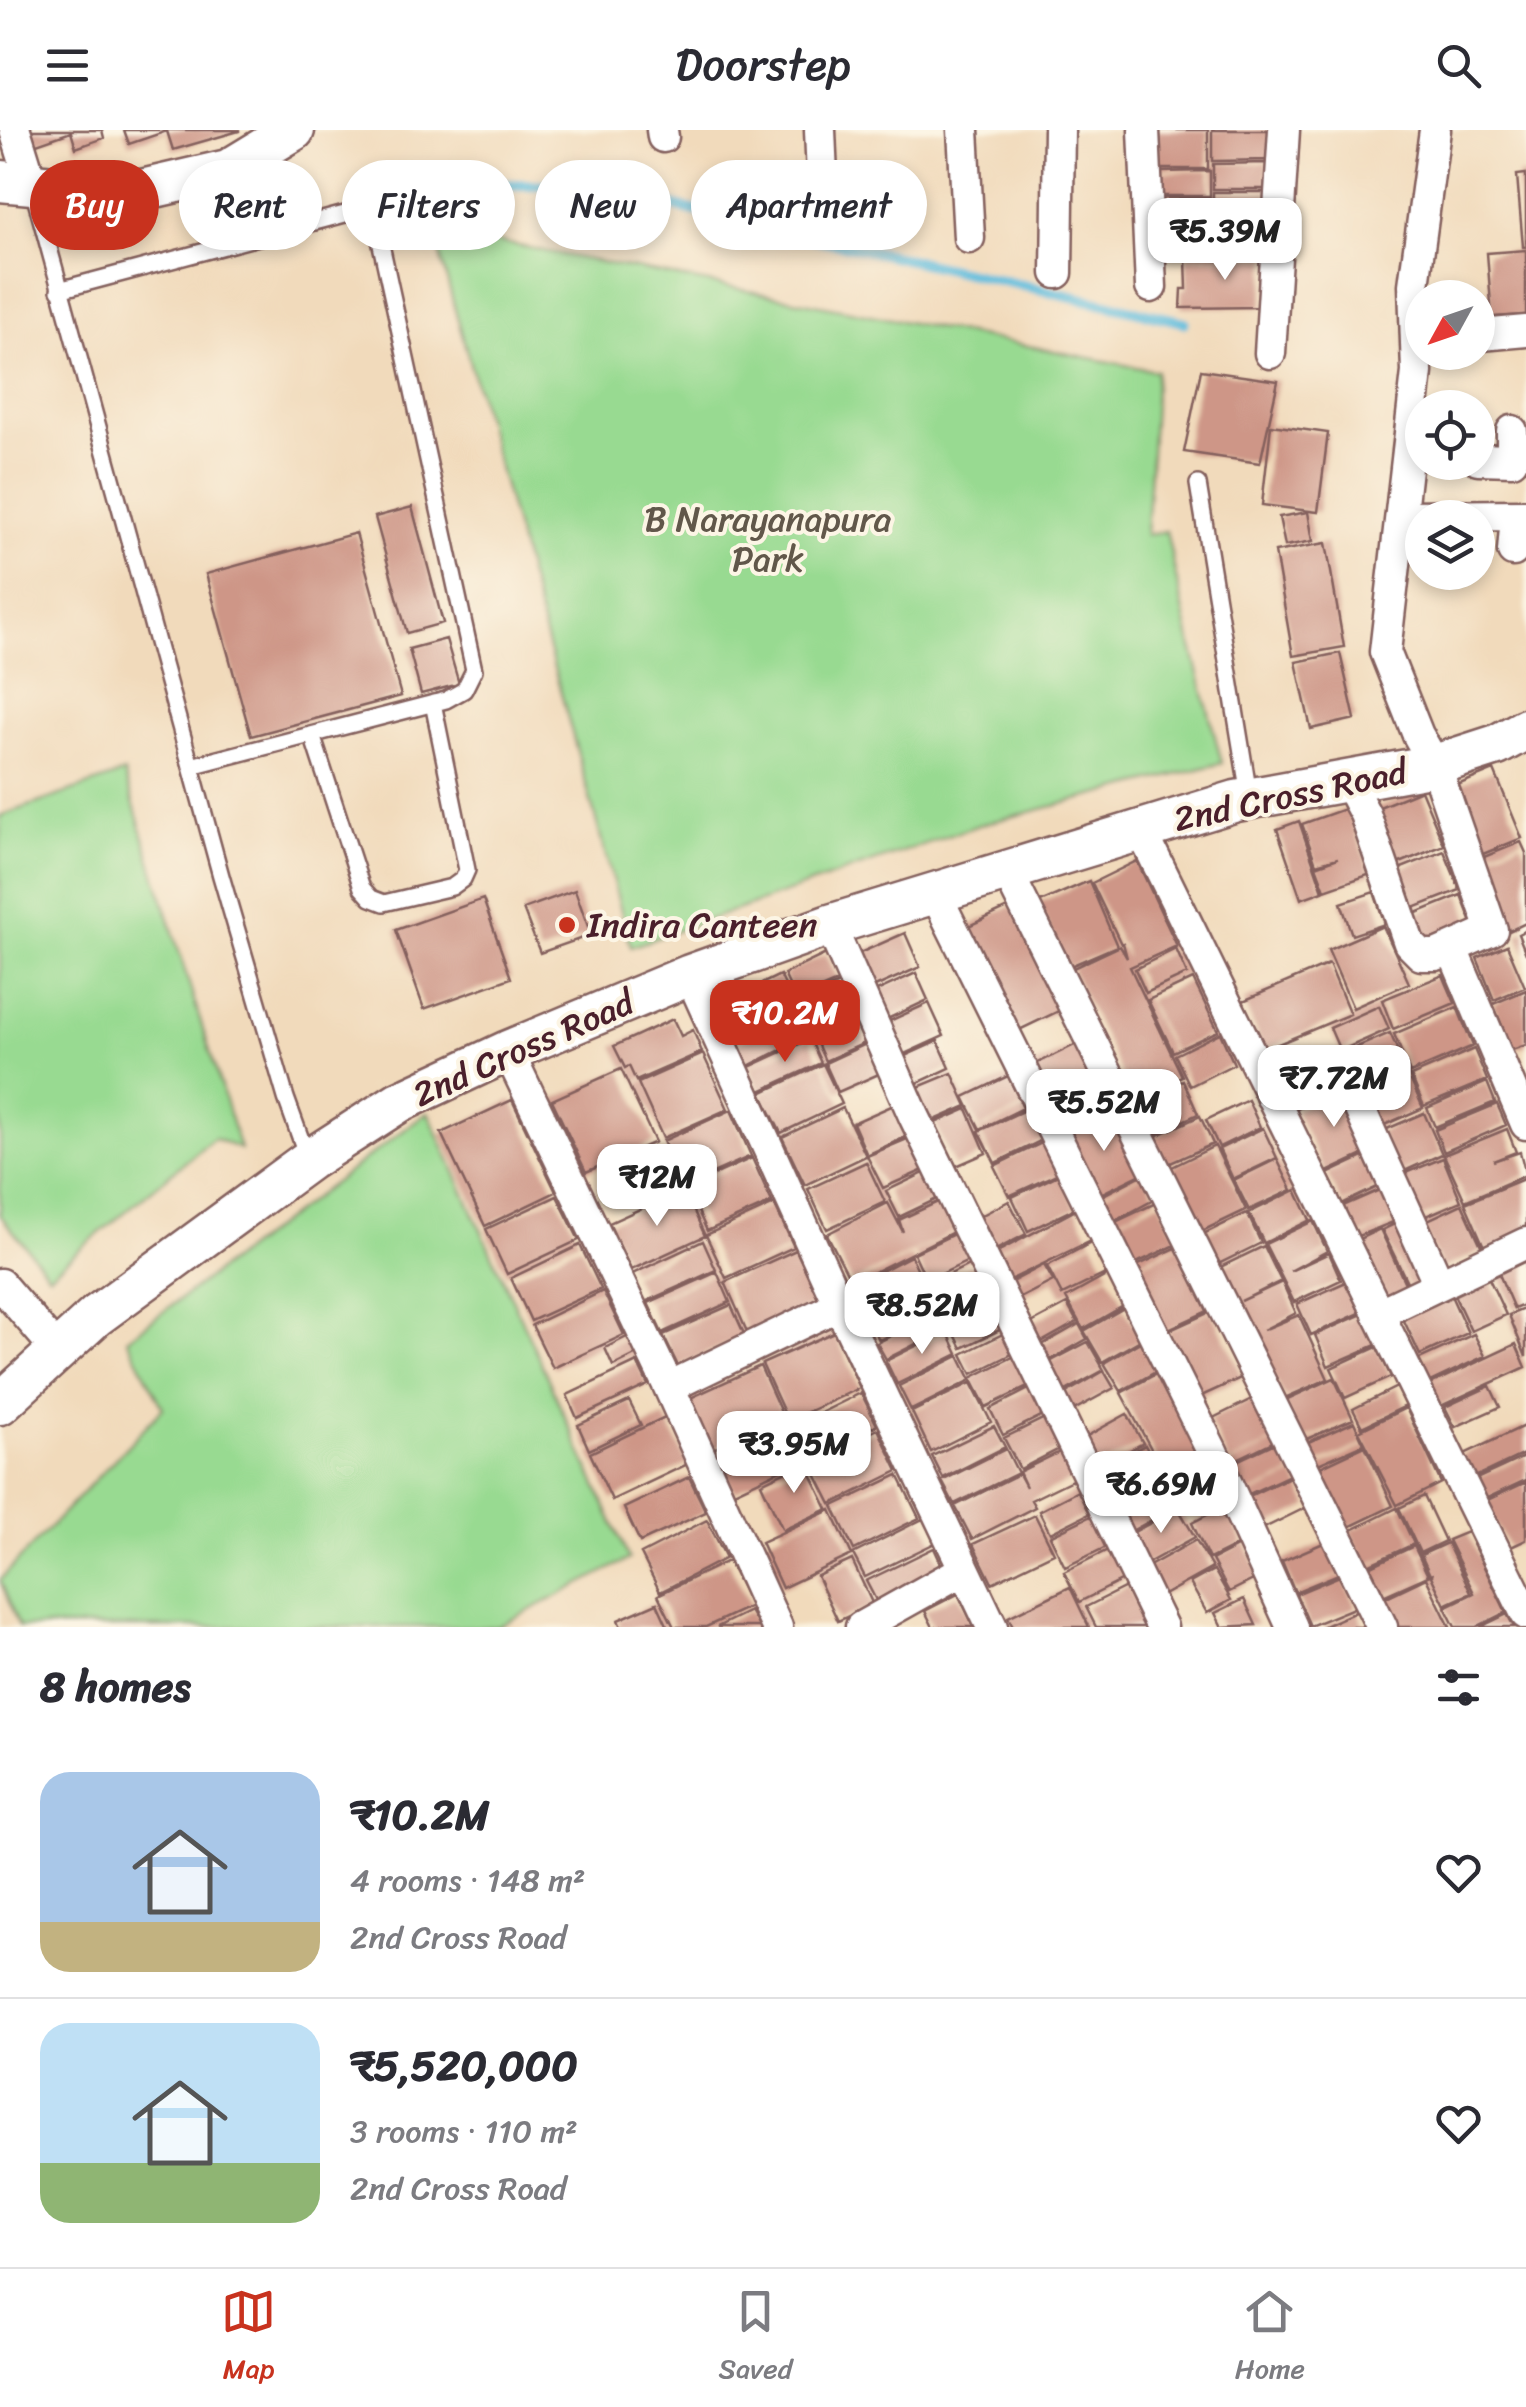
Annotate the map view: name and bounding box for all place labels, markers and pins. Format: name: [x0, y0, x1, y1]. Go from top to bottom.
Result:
pin: ₹5.39M: [1144, 198, 1306, 283]
place label: Indira Canteen: [586, 894, 817, 956]
marker: Indira Canteen: [556, 914, 578, 936]
pin: ₹10.2M: [704, 980, 866, 1065]
pin: ₹7.72M: [1253, 1045, 1415, 1130]
pin: ₹5.52M: [1023, 1069, 1185, 1154]
pin: ₹12M: [598, 1144, 716, 1229]
pin: ₹8.52M: [841, 1272, 1003, 1357]
pin: ₹3.95M: [713, 1411, 875, 1496]
pin: ₹6.69M: [1080, 1451, 1242, 1536]

